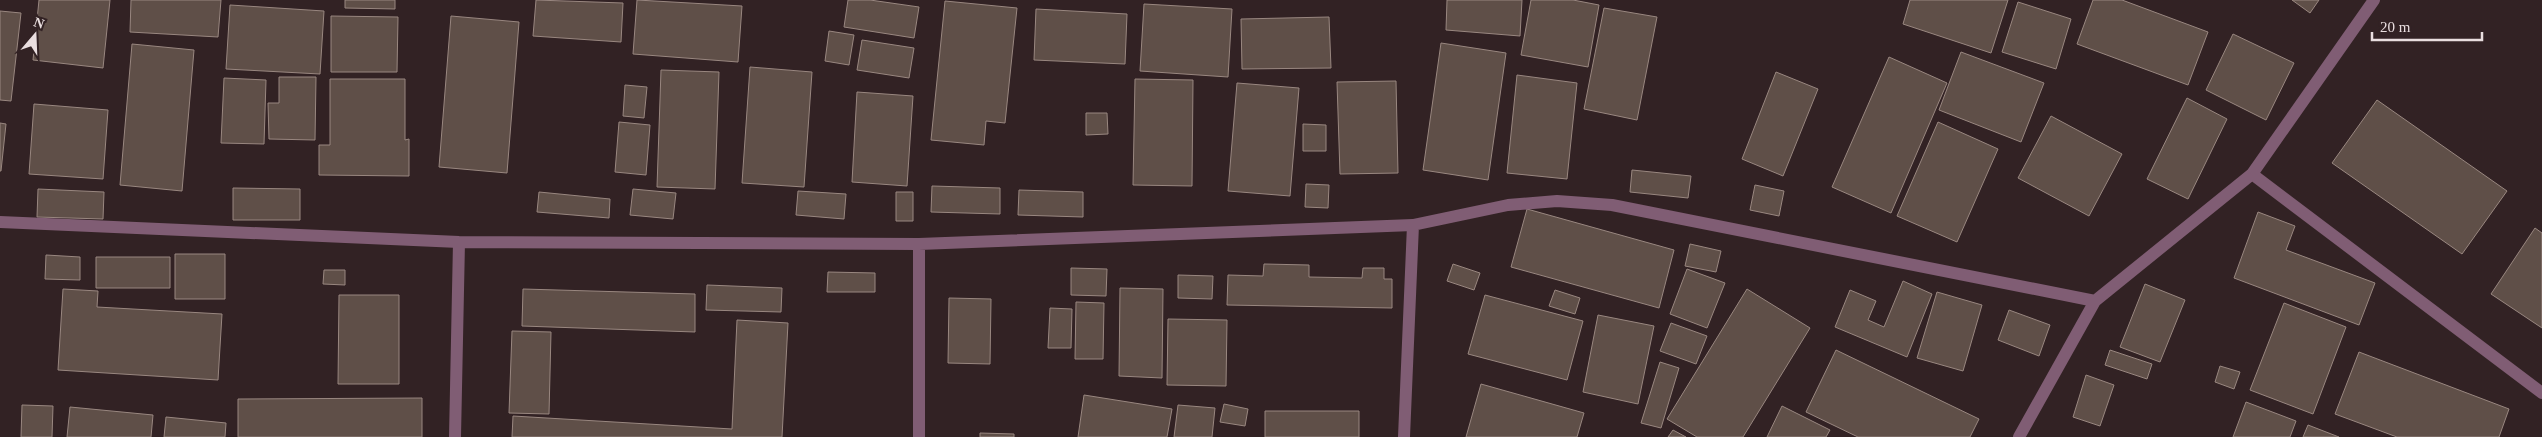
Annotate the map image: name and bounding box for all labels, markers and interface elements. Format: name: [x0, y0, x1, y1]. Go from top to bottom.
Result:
north arrow: [10, 10, 60, 60]
scale bar: [2372, 10, 2482, 42]
text: N: [32, 14, 46, 32]
text: 20 m: [2380, 19, 2411, 35]

